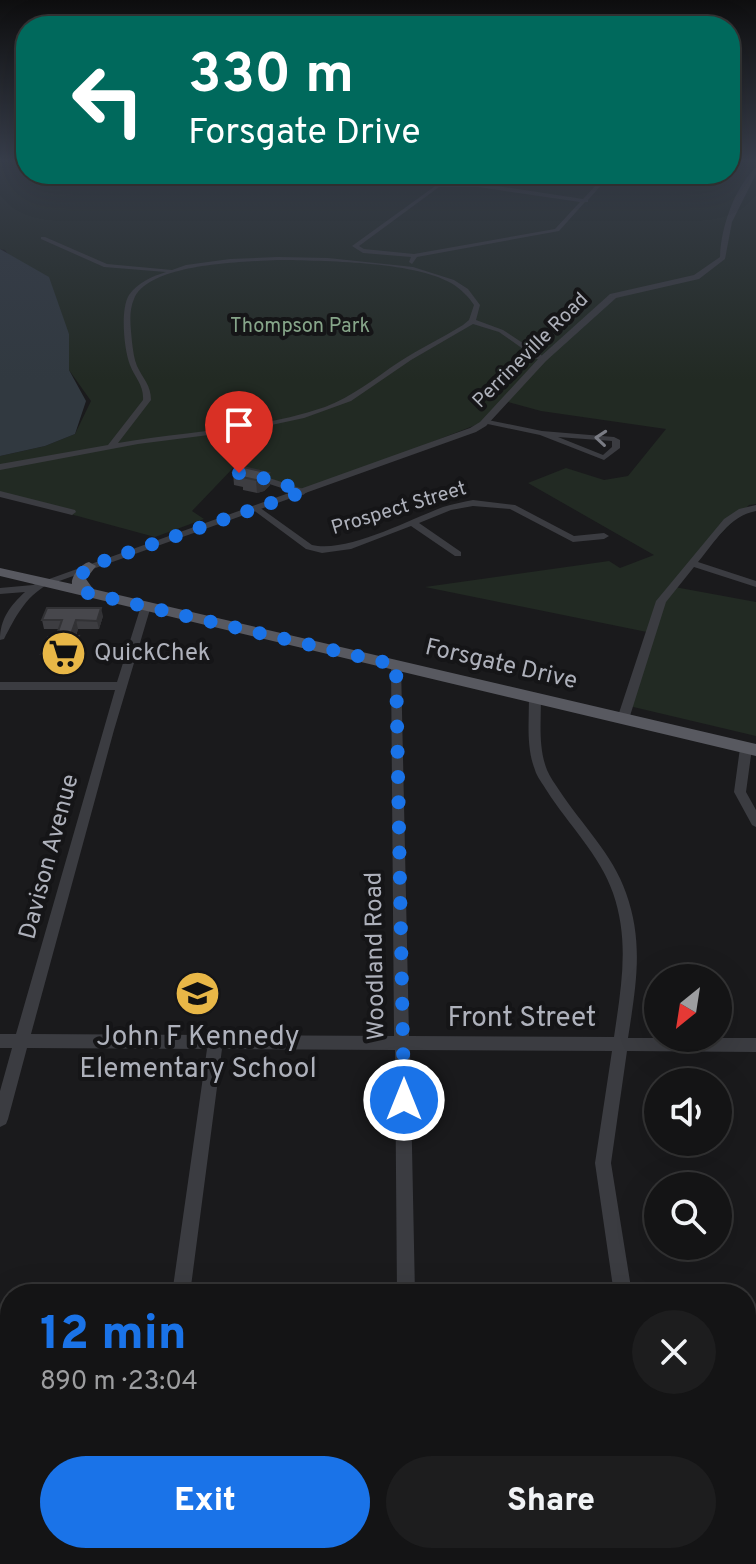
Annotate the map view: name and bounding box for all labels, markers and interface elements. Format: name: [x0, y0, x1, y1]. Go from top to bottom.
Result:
text: 330 m: [188, 42, 354, 112]
icon: left: [56, 48, 160, 152]
text: Forsgate Drive: [188, 111, 421, 157]
street label: Perrineville Road: [468, 288, 594, 414]
park label: Thompson Park: [230, 314, 370, 340]
pin: [205, 391, 273, 473]
icon: arrive: [217, 403, 261, 447]
one-way arrow: [594, 430, 607, 447]
street label: Prospect Street: [328, 476, 470, 542]
supermarket icon: QuickChek: [39, 630, 87, 678]
street label: Forsgate Drive: [422, 633, 580, 697]
place label: QuickChek: [94, 639, 211, 669]
street label: Davison Avenue: [14, 771, 86, 943]
street label: Woodland Road: [360, 871, 392, 1041]
north arrow: [644, 964, 732, 1052]
map controls: [644, 964, 732, 1260]
school or university icon: John F Kennedy Elementary School: [174, 969, 222, 1017]
street label: Front Street: [448, 1001, 596, 1037]
place label: John F Kennedy Elementary School: [79, 1020, 317, 1088]
position arrow: [362, 1058, 446, 1142]
button: sound: [644, 1068, 732, 1156]
button: search: [644, 1172, 732, 1260]
text: 12 min: [40, 1306, 187, 1366]
button: close: [632, 1310, 716, 1394]
text: 890 m · 23:04: [40, 1366, 198, 1399]
button: Exit: [40, 1456, 370, 1548]
button: Share: [386, 1456, 716, 1548]

